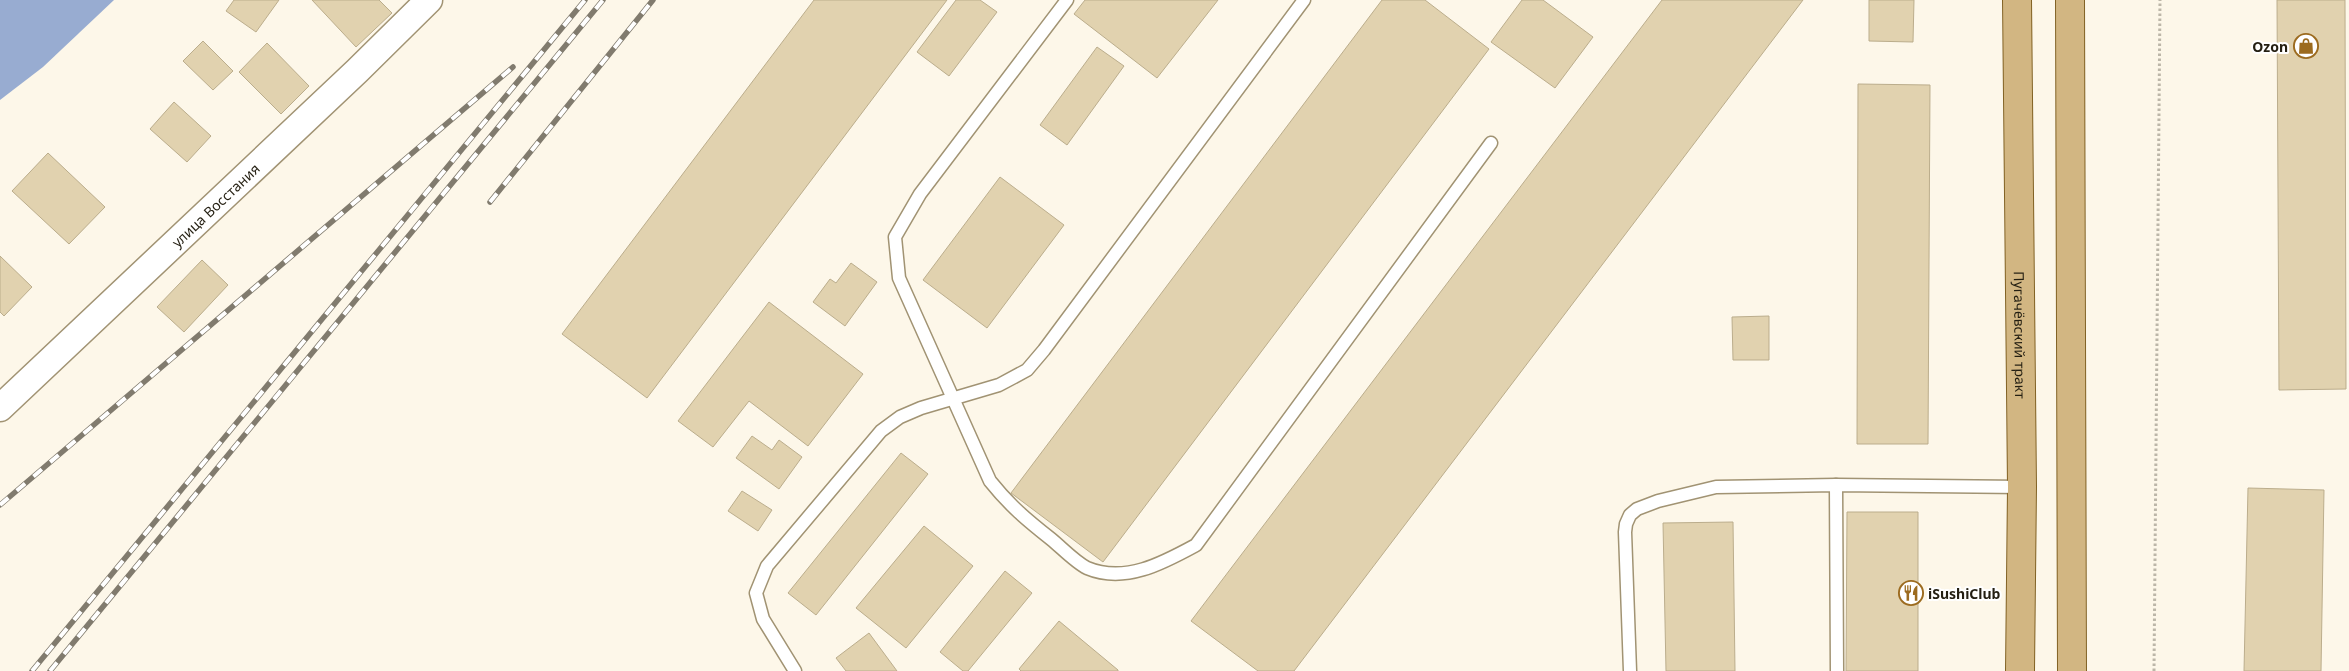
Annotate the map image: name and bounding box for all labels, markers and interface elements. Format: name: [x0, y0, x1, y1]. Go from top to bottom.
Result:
shop icon: Ozon: [2293, 33, 2319, 59]
place label: Ozon: [2252, 37, 2288, 56]
street label: улица Восстания: [167, 159, 263, 251]
street label: Пугачёвский тракт: [2010, 271, 2031, 399]
restaurant icon: iSushiClub: [1898, 580, 1924, 606]
place label: iSushiClub: [1928, 584, 2001, 603]

